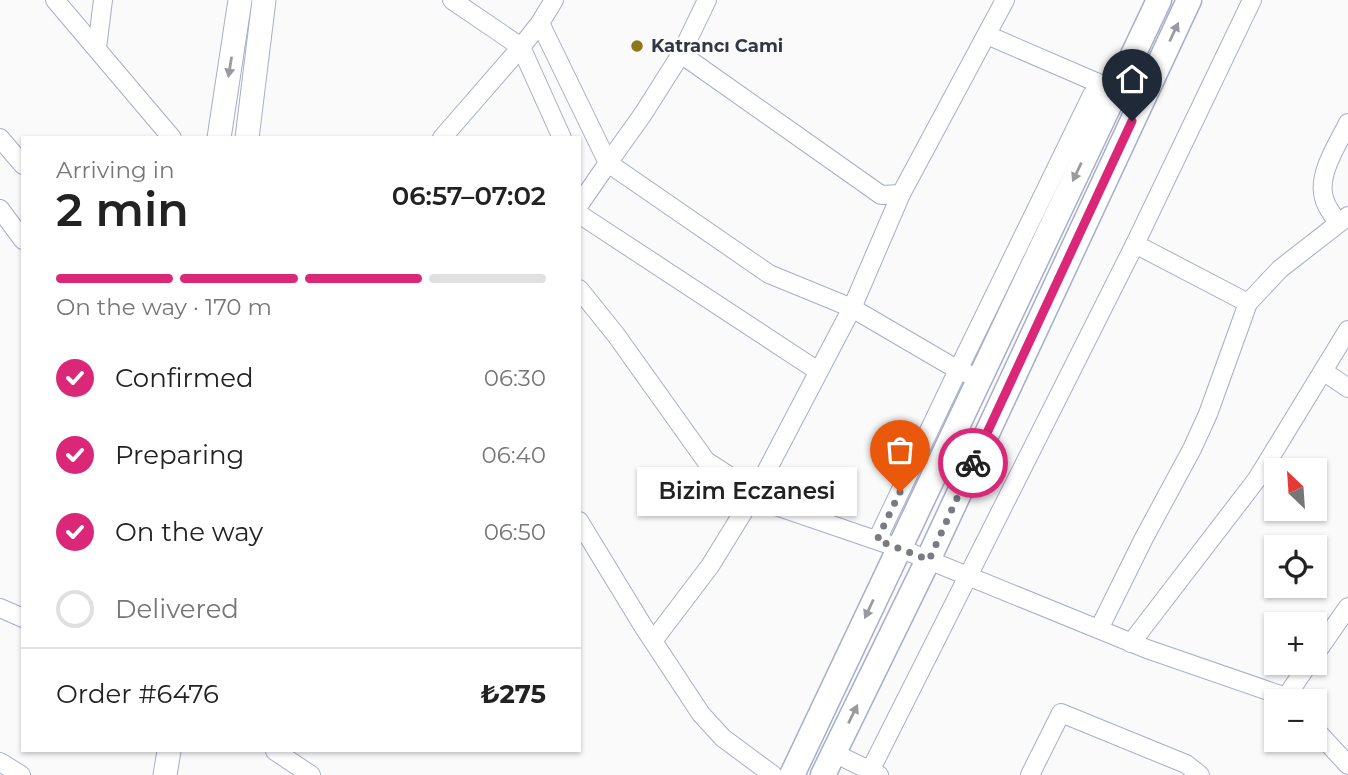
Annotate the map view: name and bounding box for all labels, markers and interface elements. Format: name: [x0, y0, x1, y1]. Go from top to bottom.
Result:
one-way arrow: [1168, 22, 1180, 42]
place label: Katrancı Cami: [651, 35, 783, 57]
marker: Katrancı Cami: [629, 38, 645, 54]
pin: [1102, 49, 1162, 121]
one-way arrow: [224, 57, 235, 79]
icon: home: [1113, 60, 1151, 98]
text: Arriving in: [56, 156, 175, 184]
one-way arrow: [1071, 162, 1083, 182]
text: 06:57–07:02: [392, 180, 546, 212]
text: 2 min: [56, 181, 189, 238]
text: On the way · 170 m: [56, 293, 272, 321]
icon: check: [56, 359, 94, 397]
text: Confirmed: [115, 362, 254, 394]
text: 06:30: [484, 364, 546, 392]
pin: [870, 420, 930, 492]
courier: [938, 428, 1008, 498]
icon: bag: [881, 431, 919, 469]
icon: check: [56, 436, 94, 474]
text: Preparing: [115, 439, 244, 471]
text: 06:40: [481, 441, 546, 469]
icon: bike: [954, 444, 992, 482]
north arrow: [1264, 458, 1326, 522]
map controls: [1264, 458, 1327, 752]
callout: Bizim Eczanesi: [638, 468, 858, 516]
text: Bizim Eczanesi: [659, 477, 835, 505]
icon: check: [56, 513, 94, 551]
text: On the way: [115, 516, 263, 548]
text: 06:50: [484, 518, 546, 546]
button: locate: [1264, 535, 1327, 598]
text: Delivered: [115, 593, 239, 625]
one-way arrow: [864, 599, 875, 620]
button: +: [1264, 612, 1327, 675]
text: Order #6476: [56, 678, 219, 710]
text: ₺275: [480, 678, 546, 710]
button: −: [1264, 689, 1327, 752]
one-way arrow: [848, 704, 859, 724]

